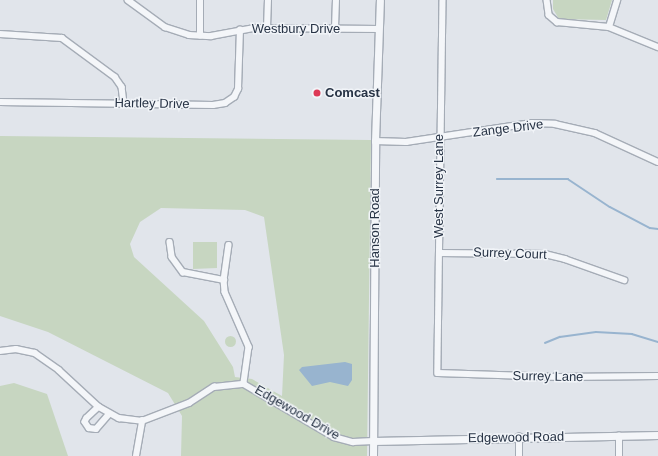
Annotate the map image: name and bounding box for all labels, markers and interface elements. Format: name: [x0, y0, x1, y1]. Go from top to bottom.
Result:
street label: Westbury Drive: [252, 21, 340, 37]
place label: Comcast: [325, 85, 380, 101]
marker: Comcast: [312, 88, 322, 98]
street label: Hartley Drive: [114, 96, 190, 112]
street label: Zange Drive: [472, 117, 544, 141]
street label: West Surrey Lane: [431, 134, 447, 238]
street label: Hanson Road: [367, 188, 383, 268]
street label: Surrey Court: [473, 245, 547, 263]
street label: Surrey Lane: [512, 369, 584, 385]
street label: Edgewood Drive: [252, 382, 342, 444]
street label: Edgewood Road: [468, 429, 564, 447]

